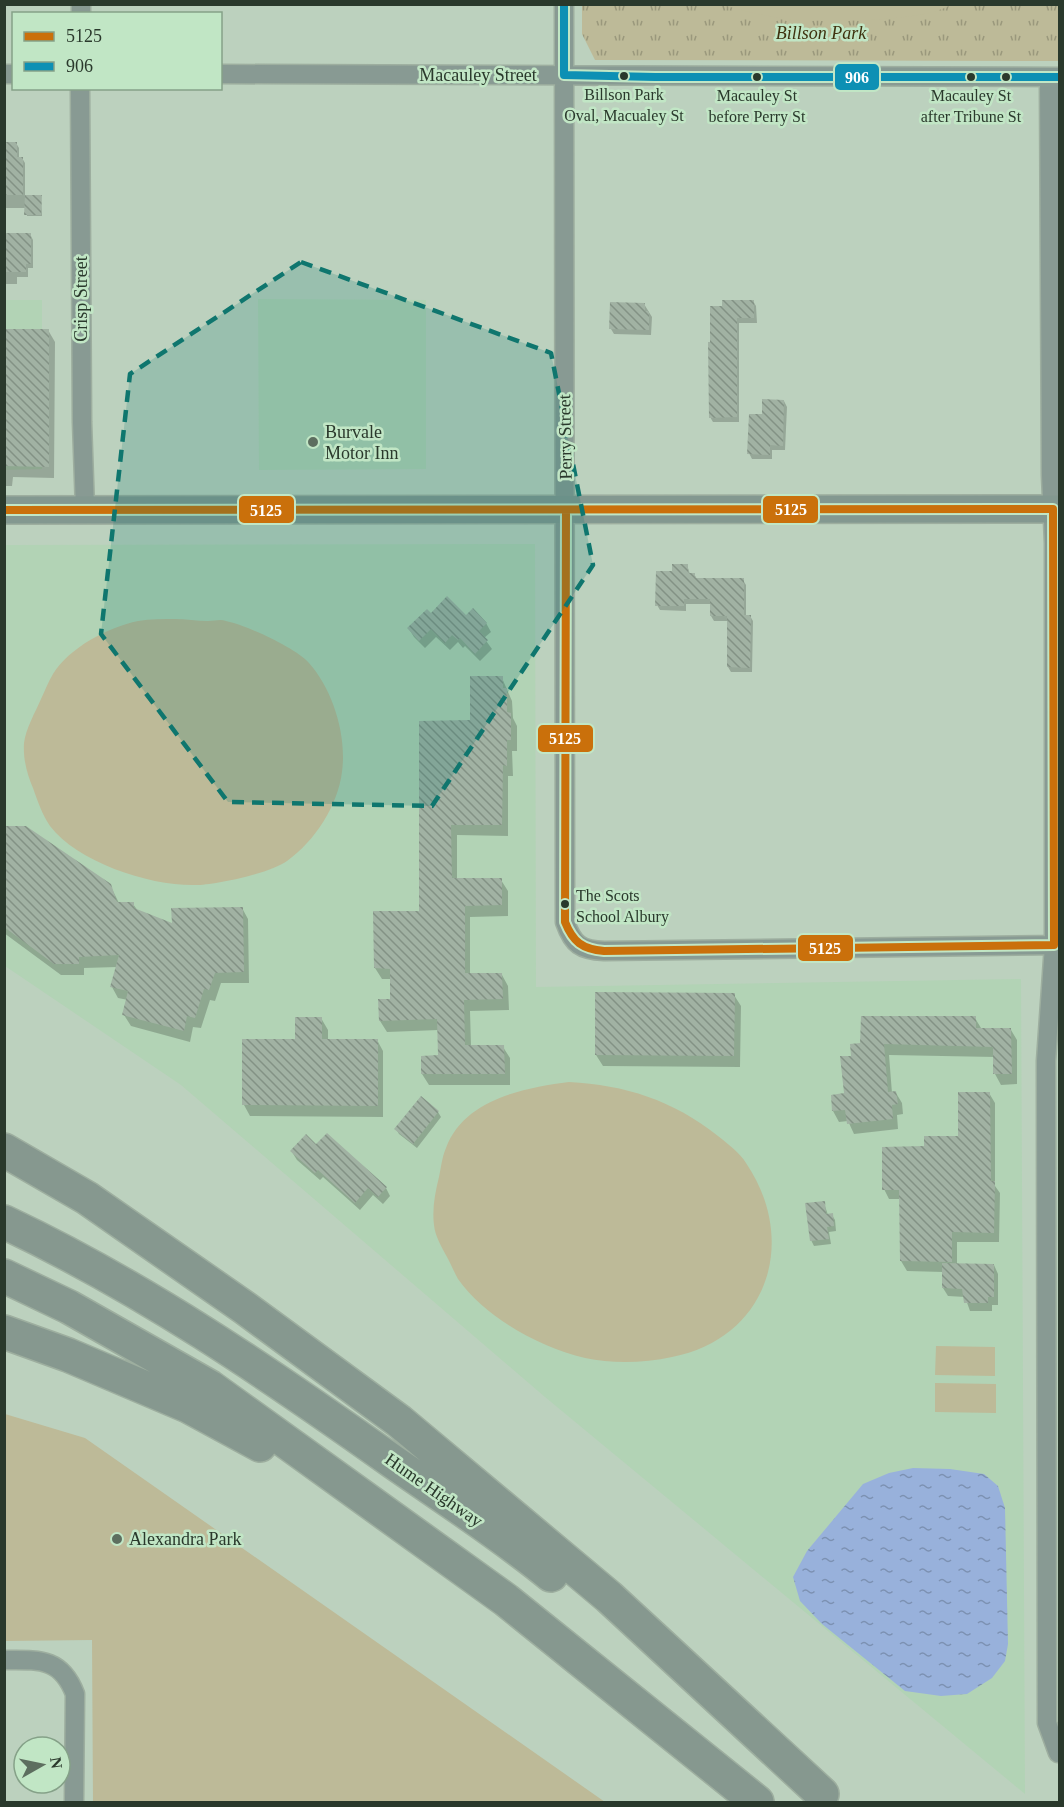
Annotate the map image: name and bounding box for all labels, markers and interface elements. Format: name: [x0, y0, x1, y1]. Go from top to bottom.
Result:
legend: [12, 12, 222, 90]
park label: Billson Park: [776, 23, 867, 43]
text: 5125: [66, 26, 102, 46]
text: 906: [66, 56, 93, 76]
line badge: 906: [834, 63, 880, 91]
street label: Macauley Street: [419, 65, 537, 85]
text: 906: [845, 69, 869, 86]
marker: Billson Park Oval, Macualey St: [618, 70, 630, 82]
marker: Macauley St before Perry St: [751, 71, 763, 83]
marker: Macauley St after Tribune St: [965, 71, 977, 83]
unlabelled marker: [1000, 71, 1012, 83]
place label: Billson Park Oval, Macualey St: [564, 86, 684, 125]
place label: Macauley St before Perry St: [709, 87, 806, 126]
place label: Macauley St after Tribune St: [921, 87, 1022, 125]
street label: Crisp Street: [71, 256, 91, 342]
street label: Perry Street: [554, 394, 576, 480]
place label: Burvale Motor Inn: [325, 422, 399, 463]
marker: Burvale Motor Inn: [306, 435, 320, 449]
line badge: 5125: [238, 495, 295, 524]
line badge: 5125: [762, 495, 819, 524]
text: 5125: [775, 501, 807, 518]
text: 5125: [250, 502, 282, 519]
line badge: 5125: [537, 724, 594, 753]
text: 5125: [549, 730, 581, 747]
place label: The Scots School Albury: [576, 887, 669, 926]
marker: The Scots School Albury: [559, 898, 571, 910]
line badge: 5125: [797, 934, 854, 962]
text: 5125: [809, 940, 841, 957]
street label: Hume Highway: [381, 1449, 487, 1531]
place label: Alexandra Park: [129, 1529, 241, 1549]
marker: Alexandra Park: [110, 1532, 124, 1546]
north arrow: [12, 1735, 72, 1795]
text: N: [47, 1756, 66, 1770]

